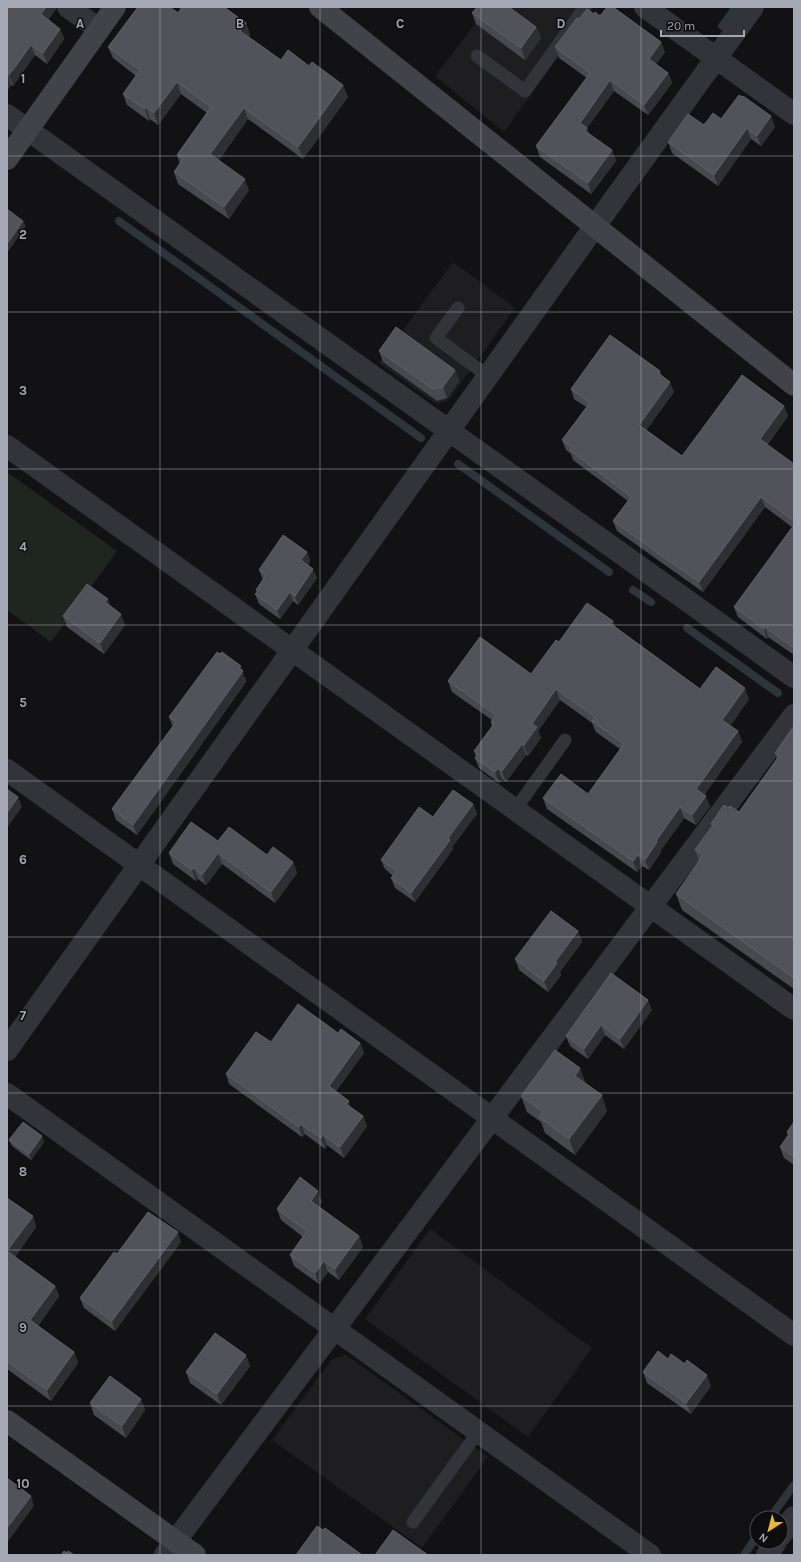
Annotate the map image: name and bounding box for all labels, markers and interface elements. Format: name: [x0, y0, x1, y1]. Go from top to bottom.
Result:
scale bar: [661, 12, 744, 38]
text: A: [76, 16, 84, 31]
text: B: [236, 16, 244, 31]
text: C: [396, 16, 404, 31]
text: D: [557, 16, 566, 31]
text: 20 m: [667, 19, 695, 33]
text: 1: [21, 71, 25, 86]
text: 2: [19, 227, 27, 242]
text: 3: [19, 383, 27, 398]
text: 4: [19, 539, 27, 554]
text: 5: [19, 695, 27, 710]
text: 6: [19, 852, 27, 867]
text: 7: [20, 1008, 27, 1023]
text: 8: [19, 1164, 27, 1179]
text: 9: [19, 1320, 27, 1335]
text: 10: [17, 1476, 29, 1491]
north arrow: [749, 1510, 789, 1550]
text: N: [756, 1530, 770, 1545]

